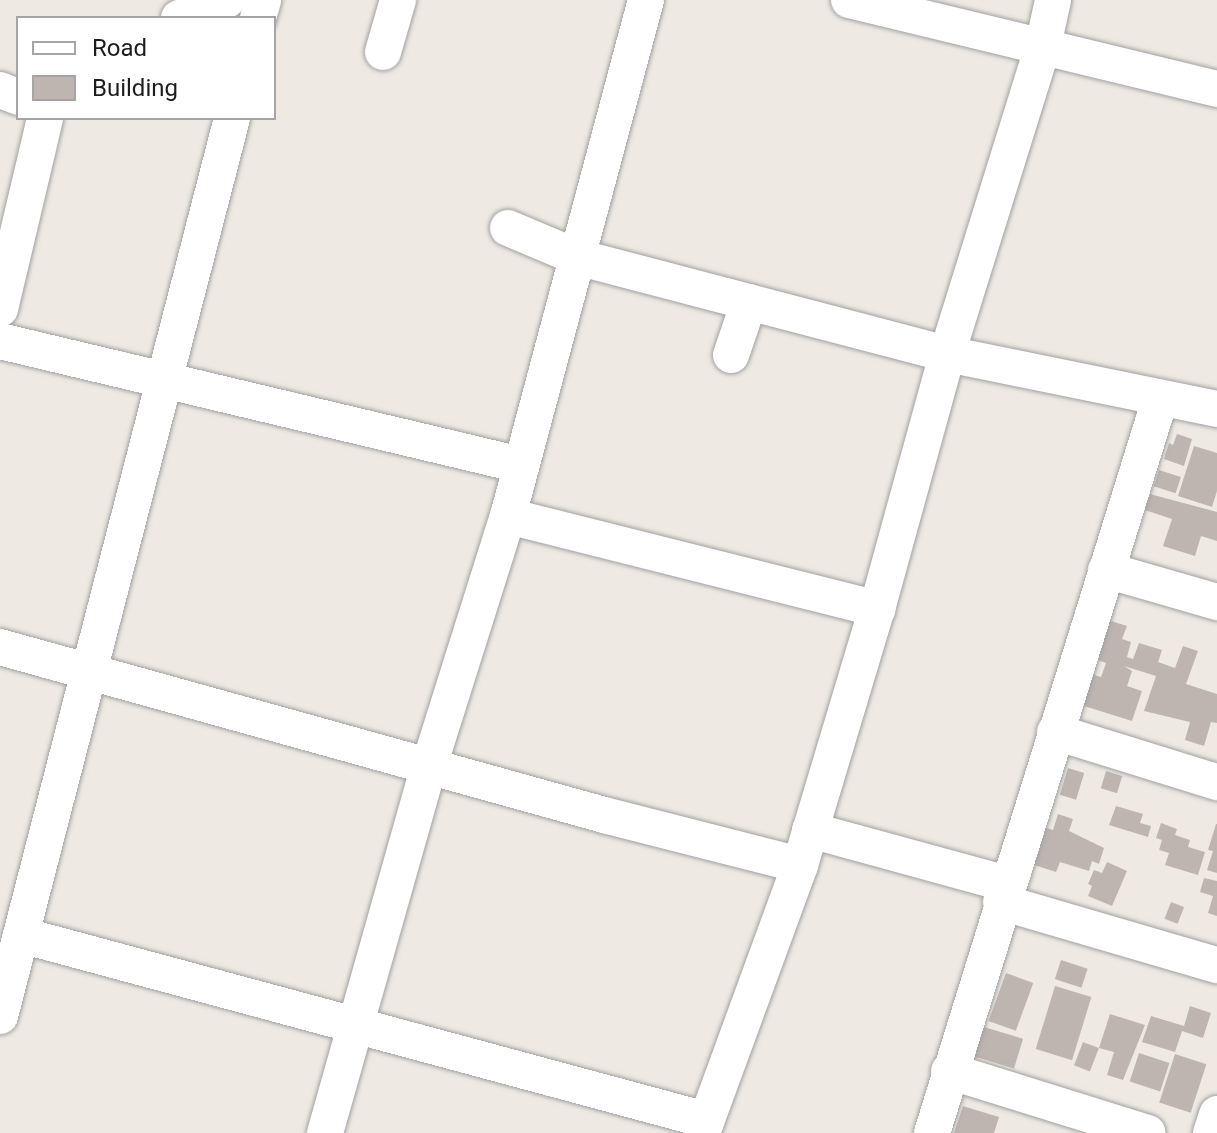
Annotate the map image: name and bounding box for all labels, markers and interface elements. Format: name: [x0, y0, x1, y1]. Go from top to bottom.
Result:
legend: [16, 16, 276, 120]
text: Road: [92, 34, 147, 62]
text: Building: [92, 74, 178, 102]

